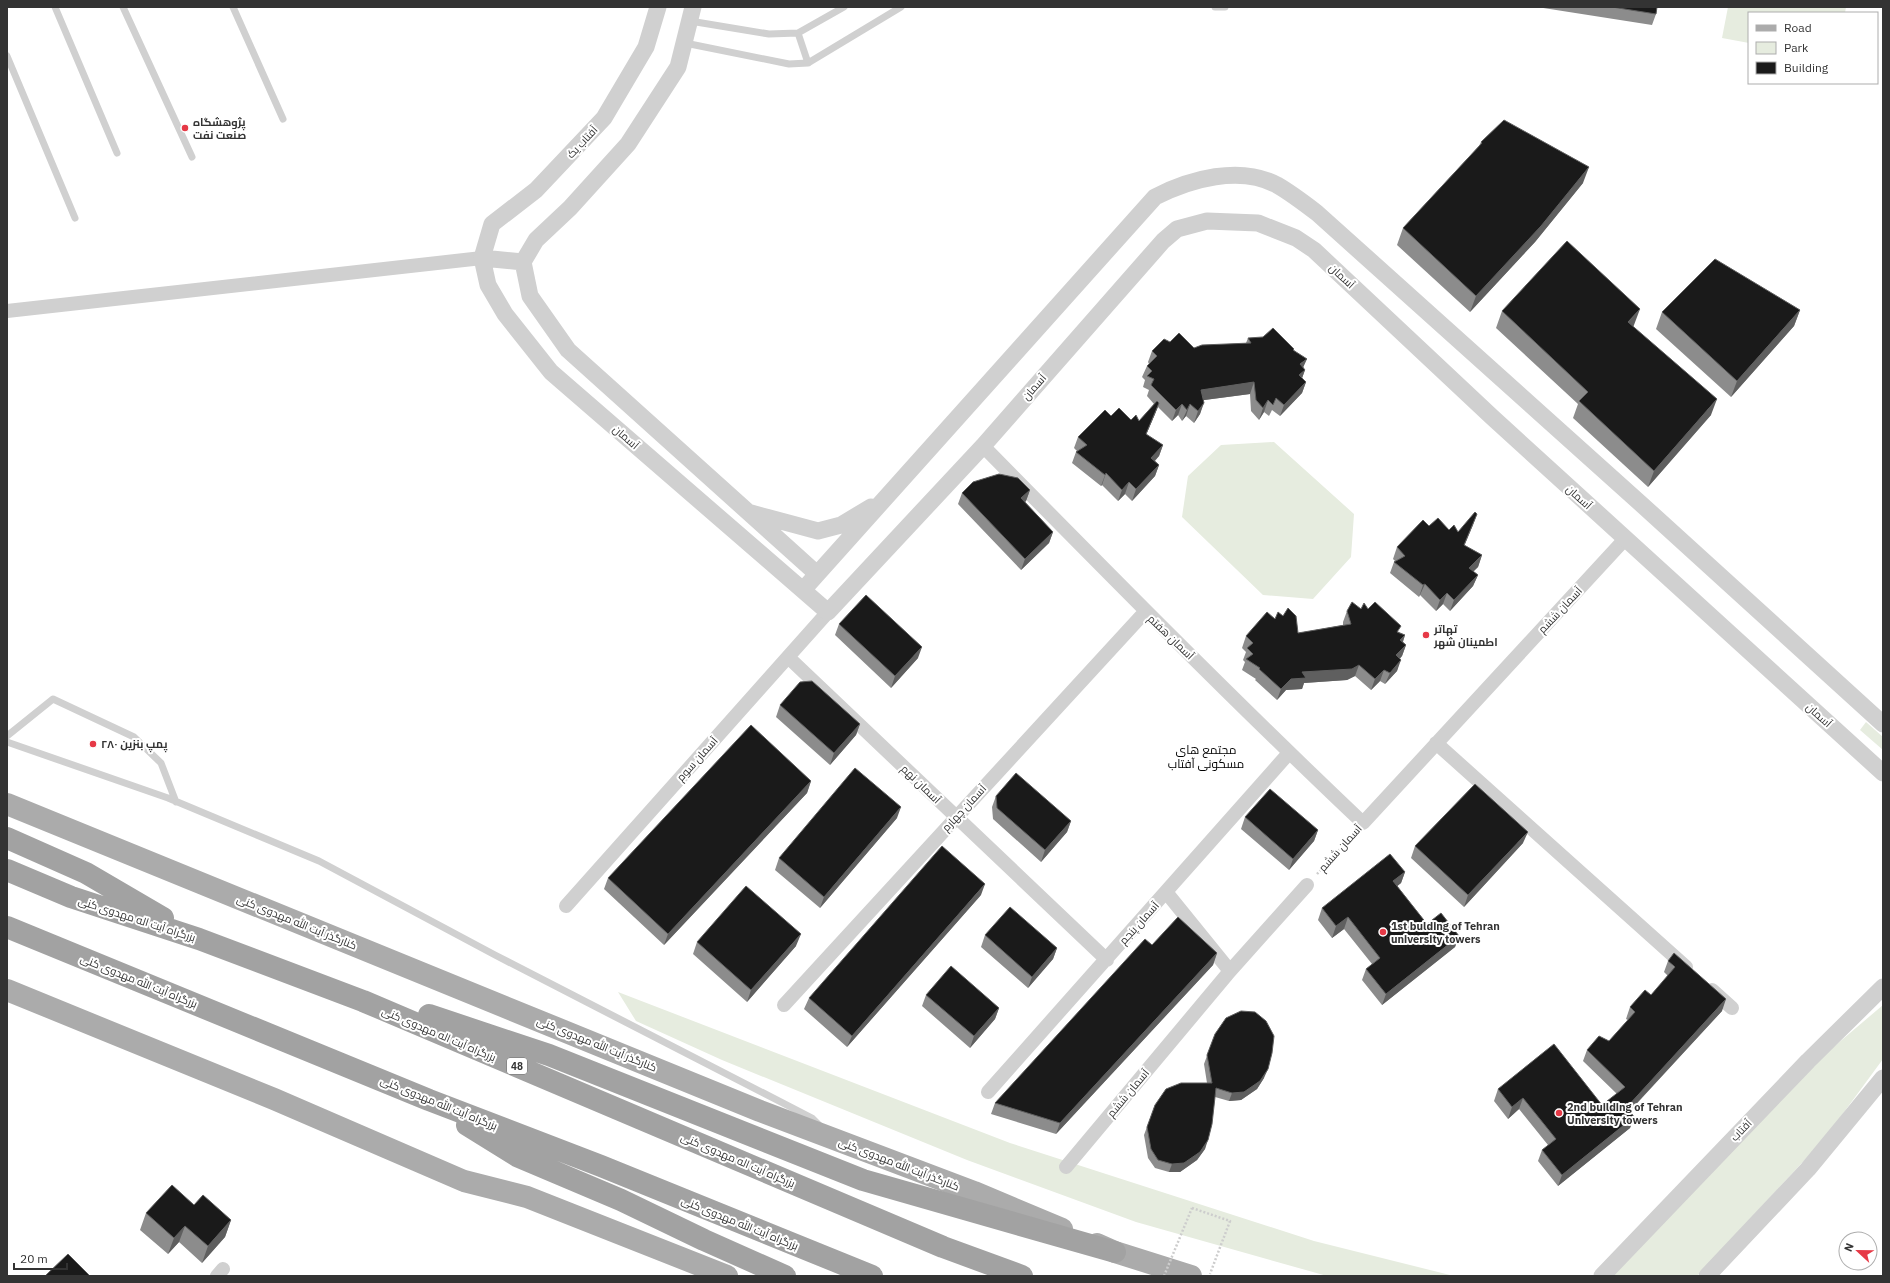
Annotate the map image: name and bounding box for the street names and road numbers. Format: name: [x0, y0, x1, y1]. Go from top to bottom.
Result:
street label: آفتاب یک: [563, 123, 601, 161]
street label: آسمان: [1326, 261, 1358, 291]
street label: آسمان: [1019, 371, 1049, 403]
street label: آسمان: [610, 422, 642, 452]
street label: آسمان: [1563, 482, 1595, 512]
street label: آسمان ششم: [1535, 584, 1586, 637]
street label: آسمان هفتم: [1144, 611, 1197, 663]
street label: آسمان: [1803, 700, 1835, 730]
street label: آسمان سوم: [673, 734, 721, 785]
street label: آسمان نهم: [897, 762, 944, 807]
street label: آسمان چهارم: [939, 782, 990, 835]
street label: آسمان ششم: [1315, 822, 1366, 875]
street label: کنارگذر آیت الله مهدوی کنی: [235, 891, 360, 953]
street label: بزرگراه آیت اله مهدوی کنی: [76, 893, 198, 945]
street label: آسمان پنجم: [1116, 899, 1163, 948]
street label: بزرگراه آیت الله مهدوی کنی: [78, 950, 200, 1011]
street label: بزرگراه آیت اله مهدوی کنی: [380, 1004, 498, 1064]
street label: کنارگذر آیت الله مهدوی کنی: [535, 1013, 660, 1075]
road number: 48: [507, 1058, 527, 1074]
street label: آسمان ششم: [1104, 1066, 1153, 1121]
street label: بزرگراه آیت الله مهدوی کنی: [378, 1072, 500, 1133]
street label: آفتاب: [1727, 1116, 1755, 1144]
street label: بزرگراه آیت اله مهدوی کنی: [679, 1130, 797, 1190]
street label: کنارگذر آیت الله مهدوی کنی: [837, 1134, 962, 1194]
street label: بزرگراه آیت الله مهدوی کنی: [679, 1192, 801, 1253]

